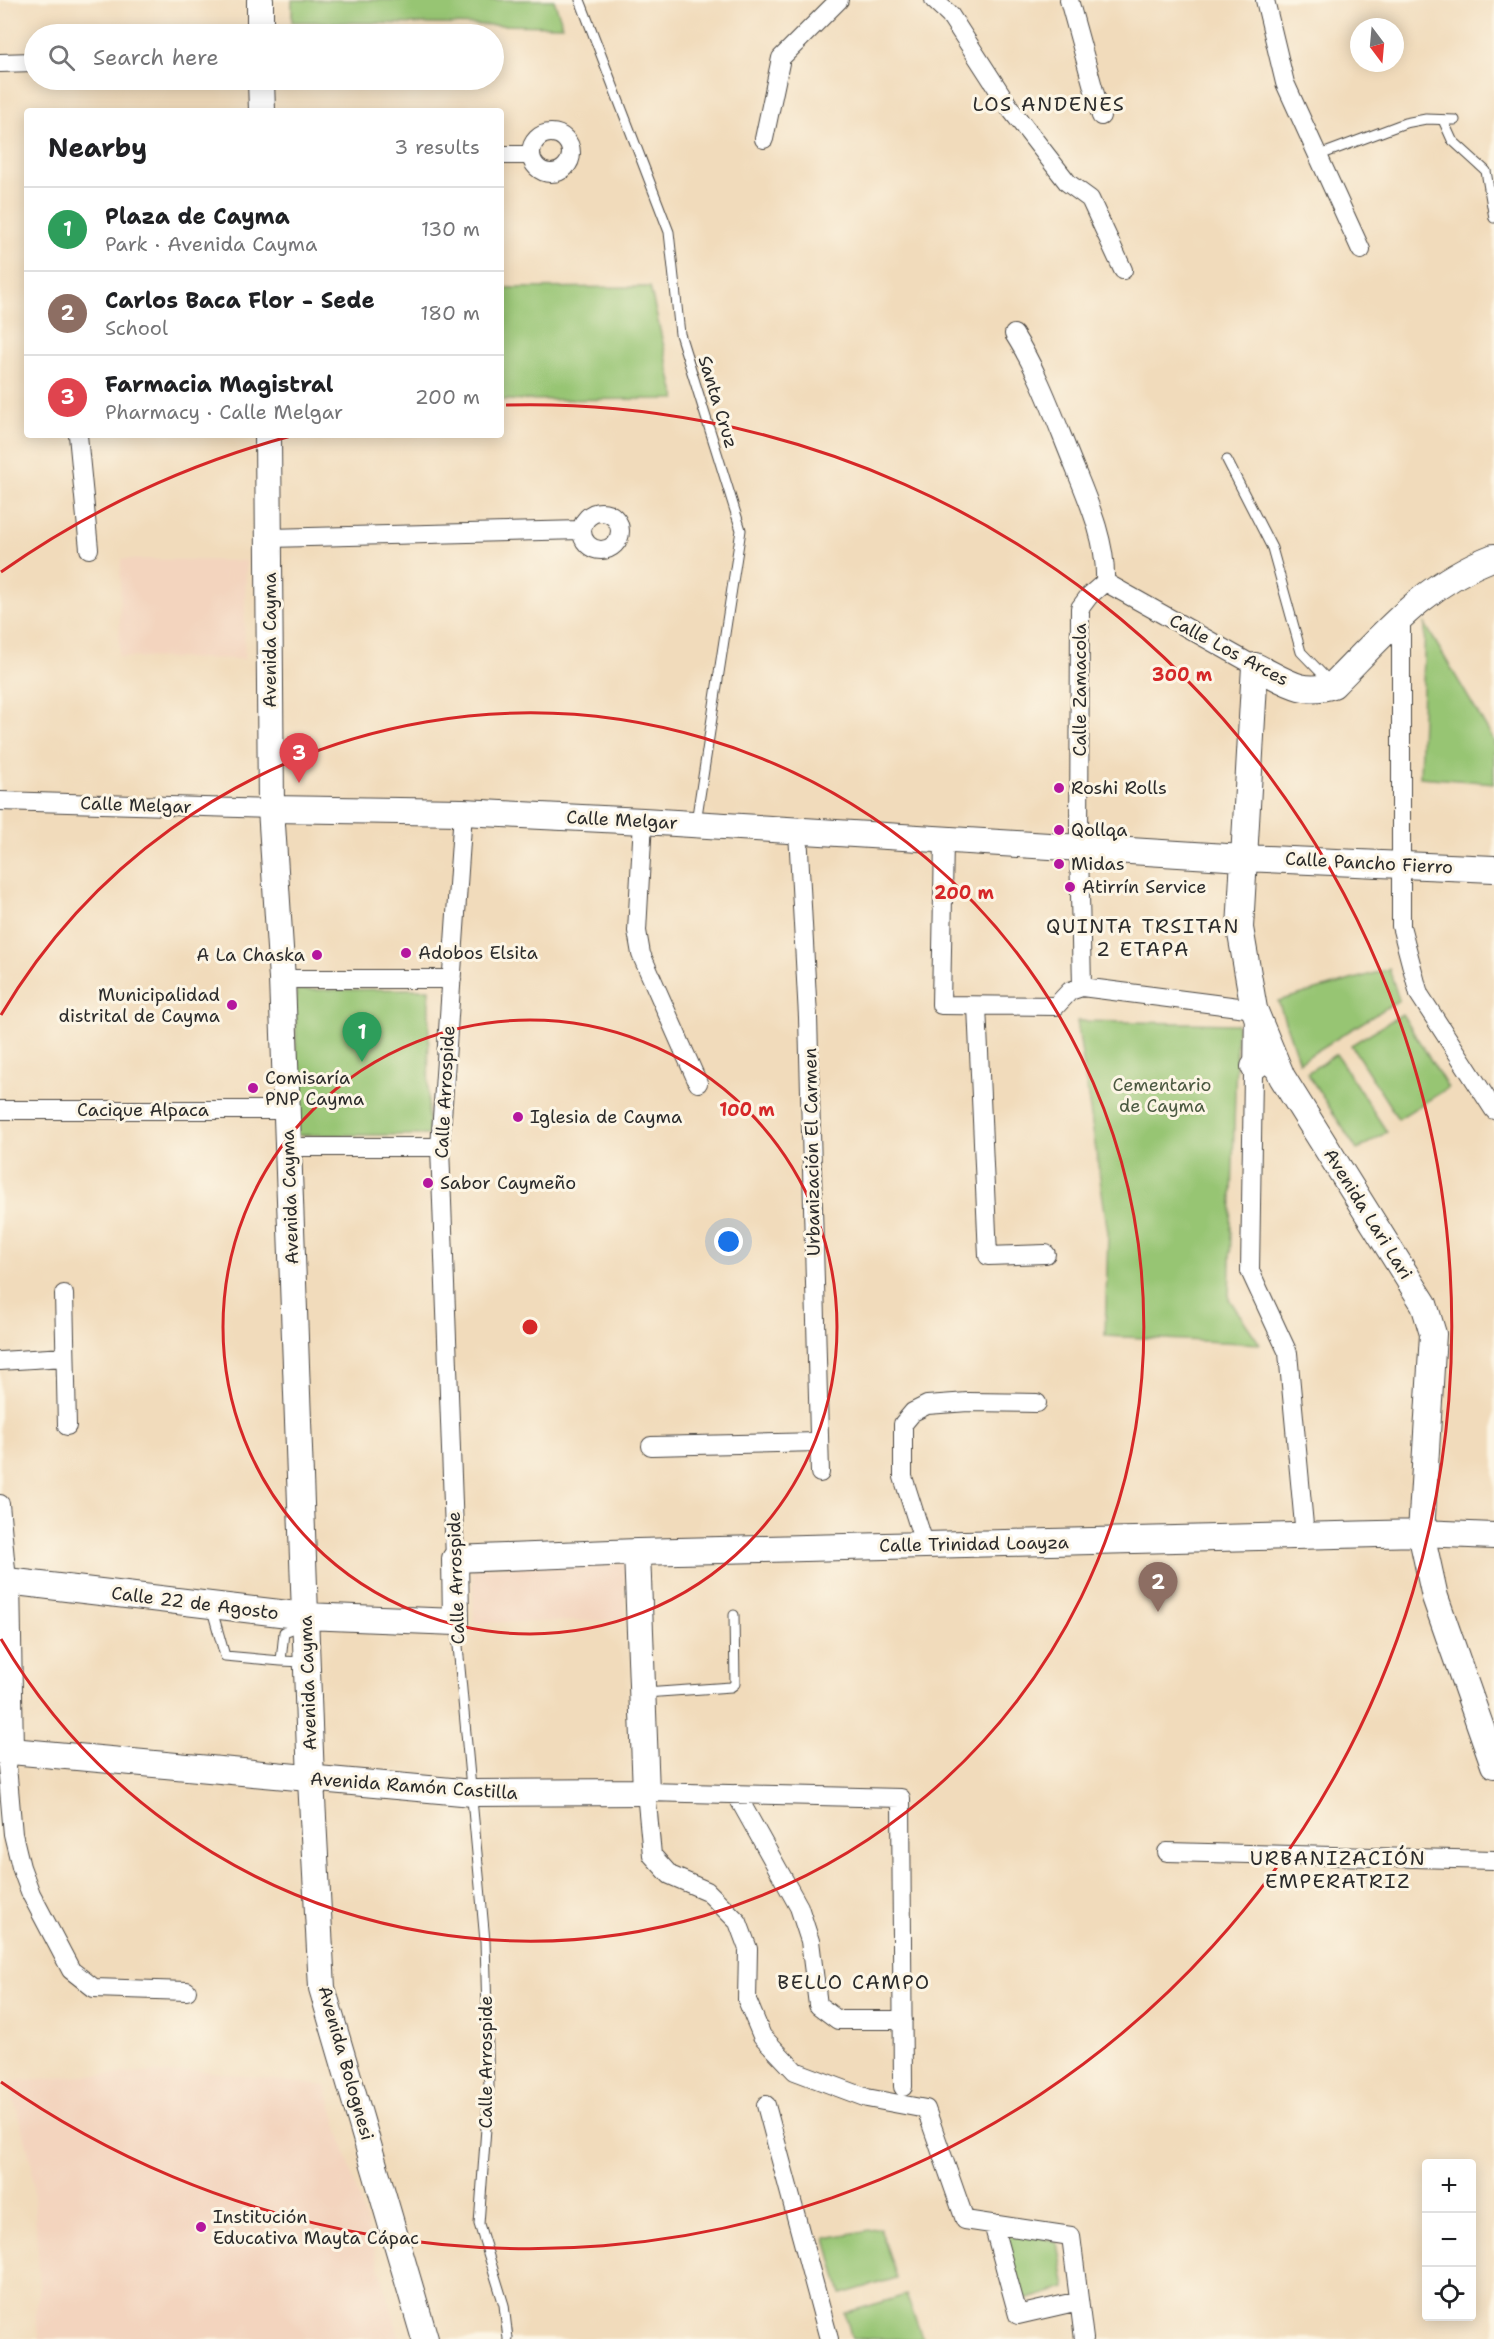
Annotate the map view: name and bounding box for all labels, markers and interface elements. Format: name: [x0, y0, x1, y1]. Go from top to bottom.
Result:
north arrow: [1350, 18, 1404, 72]
search box: [24, 24, 504, 90]
icon: search: [45, 41, 78, 74]
text: Search here: [93, 43, 219, 72]
district label: LOS ANDENES: [973, 91, 1125, 117]
text: Nearby: [48, 130, 147, 165]
text: 3 results: [394, 134, 480, 160]
text: Plaza de Cayma: [105, 202, 290, 231]
text: 1: [63, 216, 72, 242]
text: 130 m: [421, 216, 480, 242]
text: Park · Avenida Cayma: [105, 231, 317, 257]
text: Carlos Baca Flor - Sede: [105, 286, 375, 315]
text: 2: [61, 300, 75, 326]
text: 180 m: [420, 300, 480, 326]
text: School: [105, 315, 168, 341]
street label: Santa Cruz: [693, 353, 743, 451]
text: Farmacia Magistral: [105, 370, 333, 399]
text: 3: [61, 384, 75, 410]
text: 200 m: [415, 384, 480, 410]
text: Pharmacy · Calle Melgar: [105, 399, 343, 425]
street label: Avenida Cayma: [258, 572, 282, 708]
street label: Calle Los Arces: [1165, 608, 1293, 692]
street label: Calle Zamacola: [1068, 623, 1092, 757]
text: 300 m: [1152, 663, 1213, 687]
pin: 3: [280, 734, 318, 783]
place label: Roshi Rolls: [1071, 776, 1167, 800]
marker: Roshi Rolls: [1052, 781, 1066, 795]
street label: Calle Melgar: [80, 791, 192, 819]
street label: Calle Melgar: [566, 805, 678, 835]
place label: Qollqa: [1071, 818, 1127, 842]
marker: Qollqa: [1052, 823, 1066, 837]
street label: Calle Pancho Fierro: [1284, 847, 1454, 879]
place label: Midas: [1071, 852, 1125, 876]
marker: Midas: [1052, 857, 1066, 871]
place label: Atirrín Service: [1082, 875, 1207, 899]
marker: Atirrín Service: [1063, 880, 1077, 894]
text: 200 m: [934, 881, 995, 905]
district label: QUINTA TRSITAN 2 ETAPA: [1046, 913, 1240, 962]
place label: Adobos Elsita: [418, 941, 538, 965]
place label: A La Chaska: [196, 943, 305, 967]
marker: Adobos Elsita: [399, 946, 413, 960]
marker: A La Chaska: [310, 948, 324, 962]
place label: Municipalidad distrital de Cayma: [59, 983, 220, 1028]
marker: Municipalidad distrital de Cayma: [225, 998, 239, 1012]
pin: 1: [342, 1012, 382, 1062]
street label: Calle Arrospide: [430, 1025, 460, 1159]
street label: Urbanización El Carmen: [798, 1048, 826, 1256]
place label: Comisaría PNP Cayma: [265, 1066, 364, 1111]
park label: Cementario de Cayma: [1113, 1073, 1211, 1118]
marker: Comisaría PNP Cayma: [246, 1081, 260, 1095]
street label: Cacique Alpaca: [77, 1098, 209, 1122]
text: 100 m: [719, 1098, 775, 1122]
place label: Iglesia de Cayma: [530, 1105, 682, 1129]
marker: Iglesia de Cayma: [511, 1110, 525, 1124]
street label: Avenida Cayma: [276, 1129, 304, 1265]
street label: Avenida Lari Lari: [1318, 1144, 1418, 1284]
place label: Sabor Caymeño: [440, 1171, 576, 1195]
marker: Sabor Caymeño: [421, 1176, 435, 1190]
your location: [714, 1227, 743, 1256]
centre of rings: [520, 1317, 540, 1337]
street label: Calle Arrospide: [442, 1511, 470, 1645]
street label: Calle Trinidad Loayza: [879, 1530, 1069, 1558]
pin: 2: [1138, 1562, 1178, 1612]
street label: Calle 22 de Agosto: [110, 1581, 280, 1625]
street label: Avenida Cayma: [294, 1615, 322, 1751]
street label: Avenida Ramón Castilla: [309, 1767, 519, 1805]
district label: URBANIZACIÓN EMPERATRIZ: [1250, 1845, 1426, 1894]
district label: BELLO CAMPO: [777, 1969, 931, 1995]
street label: Avenida Bolognesi: [312, 1983, 380, 2143]
street label: Calle Arrospide: [474, 1996, 498, 2128]
map controls: [1422, 2159, 1476, 2321]
button: +: [1422, 2159, 1476, 2213]
place label: Institución Educativa Mayta Cápac: [213, 2205, 419, 2250]
button: −: [1422, 2213, 1476, 2267]
marker: Institución Educativa Mayta Cápac: [194, 2220, 208, 2234]
button: locate: [1422, 2267, 1476, 2321]

